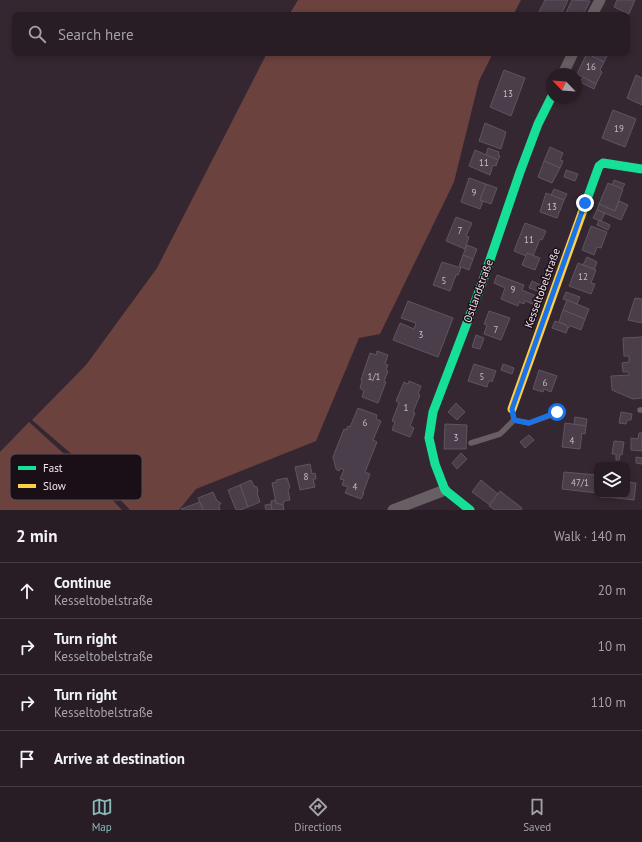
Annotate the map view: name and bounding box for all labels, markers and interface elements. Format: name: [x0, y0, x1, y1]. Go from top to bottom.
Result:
search box: [12, 12, 630, 56]
icon: search: [26, 23, 48, 45]
text: Search here: [58, 25, 134, 44]
house number: 16: [586, 61, 596, 72]
north arrow: [546, 68, 582, 104]
house number: 13: [503, 88, 513, 99]
house number: 19: [614, 123, 624, 134]
house number: 11: [479, 157, 489, 168]
house number: 9: [472, 187, 477, 198]
route end: [576, 194, 594, 212]
house number: 13: [547, 201, 557, 212]
house number: 7: [458, 225, 463, 236]
house number: 11: [524, 234, 534, 245]
street label: Kesseltobelstraße: [521, 246, 563, 330]
street label: Ostlandstraße: [460, 257, 496, 324]
house number: 12: [578, 271, 588, 282]
house number: 5: [442, 275, 447, 286]
house number: 9: [511, 284, 516, 295]
house number: 7: [494, 324, 499, 335]
house number: 3: [419, 329, 424, 340]
house number: 1/1: [368, 371, 381, 382]
house number: 5: [480, 371, 485, 382]
house number: 6: [543, 377, 548, 388]
house number: 1: [404, 402, 409, 413]
route start: [548, 403, 566, 421]
house number: 6: [363, 417, 368, 428]
house number: 3: [454, 432, 459, 443]
house number: 4: [570, 435, 575, 446]
legend: [10, 454, 142, 500]
text: Fast: [43, 461, 63, 475]
map controls: [594, 462, 630, 498]
button: layers: [594, 462, 630, 498]
house number: 8: [304, 471, 309, 482]
house number: 47/1: [571, 477, 589, 488]
text: Slow: [43, 479, 66, 493]
house number: 4: [353, 481, 358, 492]
text: 2 min: [16, 525, 57, 547]
text: Walk · 140 m: [554, 528, 626, 545]
text: Continue: [54, 573, 111, 592]
icon: ahead: [16, 580, 38, 602]
text: 20 m: [598, 582, 626, 599]
text: Kesseltobelstraße: [54, 592, 153, 609]
text: Turn right: [54, 629, 117, 648]
icon: right: [16, 636, 38, 658]
text: 10 m: [598, 638, 626, 655]
text: Kesseltobelstraße: [54, 648, 153, 665]
text: Turn right: [54, 685, 117, 704]
icon: right: [16, 692, 38, 714]
text: 110 m: [591, 694, 626, 711]
text: Kesseltobelstraße: [54, 704, 153, 721]
icon: arrive: [16, 748, 38, 770]
text: Arrive at destination: [54, 749, 185, 768]
tab: Map: [91, 796, 113, 834]
tab: Directions: [294, 796, 342, 834]
tab: Saved: [523, 796, 551, 834]

